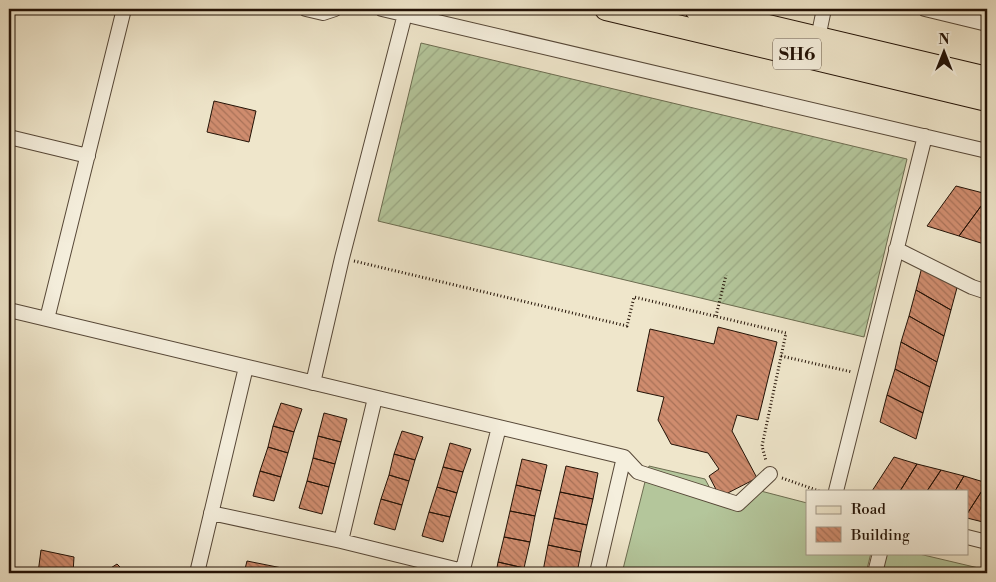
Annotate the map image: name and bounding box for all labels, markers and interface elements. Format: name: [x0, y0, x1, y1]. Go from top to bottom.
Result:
north arrow: [918, 28, 968, 78]
text: N: [938, 31, 950, 49]
road number: SH6: [773, 39, 821, 70]
legend: [806, 490, 968, 554]
text: Road: [851, 500, 886, 519]
text: Building: [850, 526, 910, 545]

